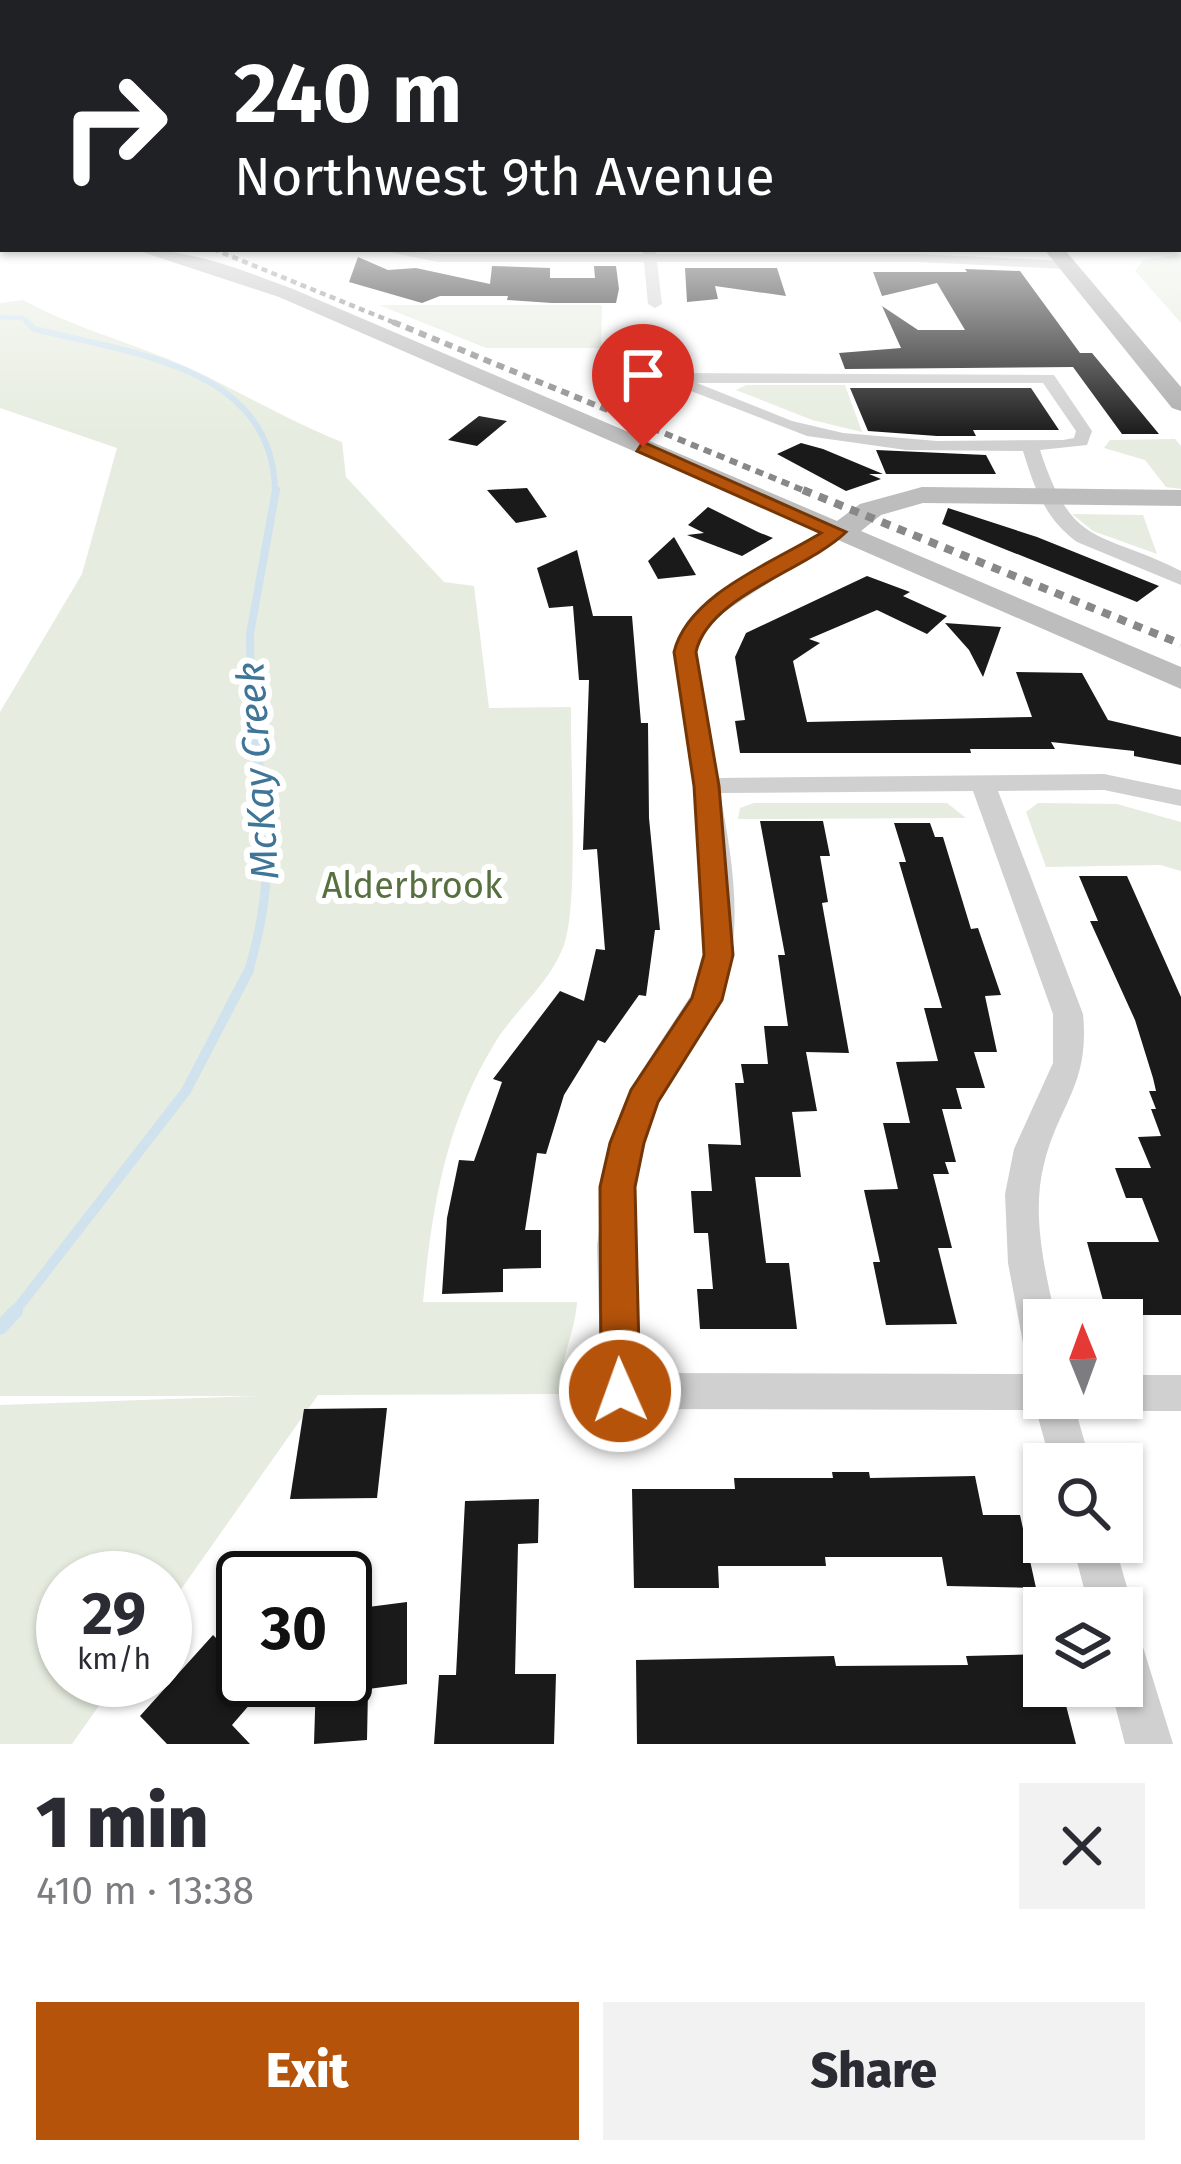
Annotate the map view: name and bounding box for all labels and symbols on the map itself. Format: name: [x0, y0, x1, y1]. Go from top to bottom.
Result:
pin: [592, 324, 694, 447]
water label: McKay Creek: [227, 661, 289, 881]
park label: Alderbrook: [322, 864, 503, 908]
north arrow: [1023, 1299, 1143, 1419]
position arrow: [557, 1328, 683, 1454]
speed limit sign: 30: [216, 1551, 372, 1707]

